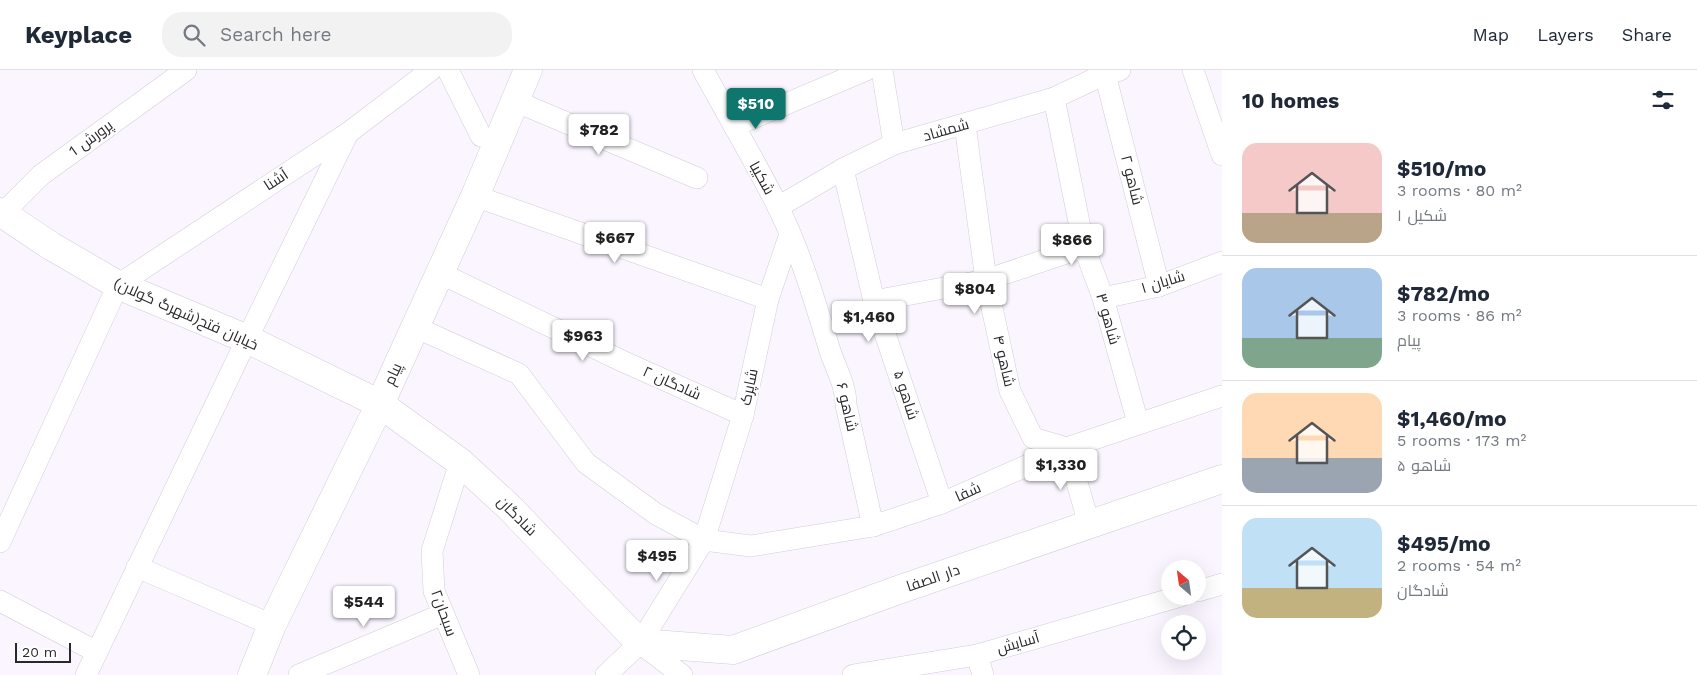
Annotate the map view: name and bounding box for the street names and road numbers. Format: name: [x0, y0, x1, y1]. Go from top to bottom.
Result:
street label: شمشاد: [921, 115, 971, 145]
street label: پرورش 1: [66, 116, 117, 161]
street label: شاهو ۲: [1117, 153, 1147, 207]
street label: شکیبا: [746, 158, 778, 198]
street label: آشنا: [260, 166, 292, 194]
street label: شایان ۱: [1139, 267, 1187, 298]
street label: خیابان فتح(شهرگ گولان): [110, 274, 261, 356]
street label: شاهو ۳: [1092, 291, 1124, 347]
street label: شاهو ۴: [989, 333, 1019, 389]
street label: پیام: [380, 360, 407, 388]
street label: شادگان ۲: [640, 362, 704, 405]
street label: شاپرک: [736, 367, 763, 407]
street label: شاهو ۵: [890, 368, 922, 422]
street label: شاهو ۶: [833, 381, 861, 433]
street label: شفا: [952, 478, 984, 506]
street label: شادگان: [493, 492, 541, 540]
street label: دار الصفا: [904, 560, 962, 596]
street label: سبحان۲: [426, 587, 461, 639]
street label: آسایش: [995, 628, 1042, 659]

